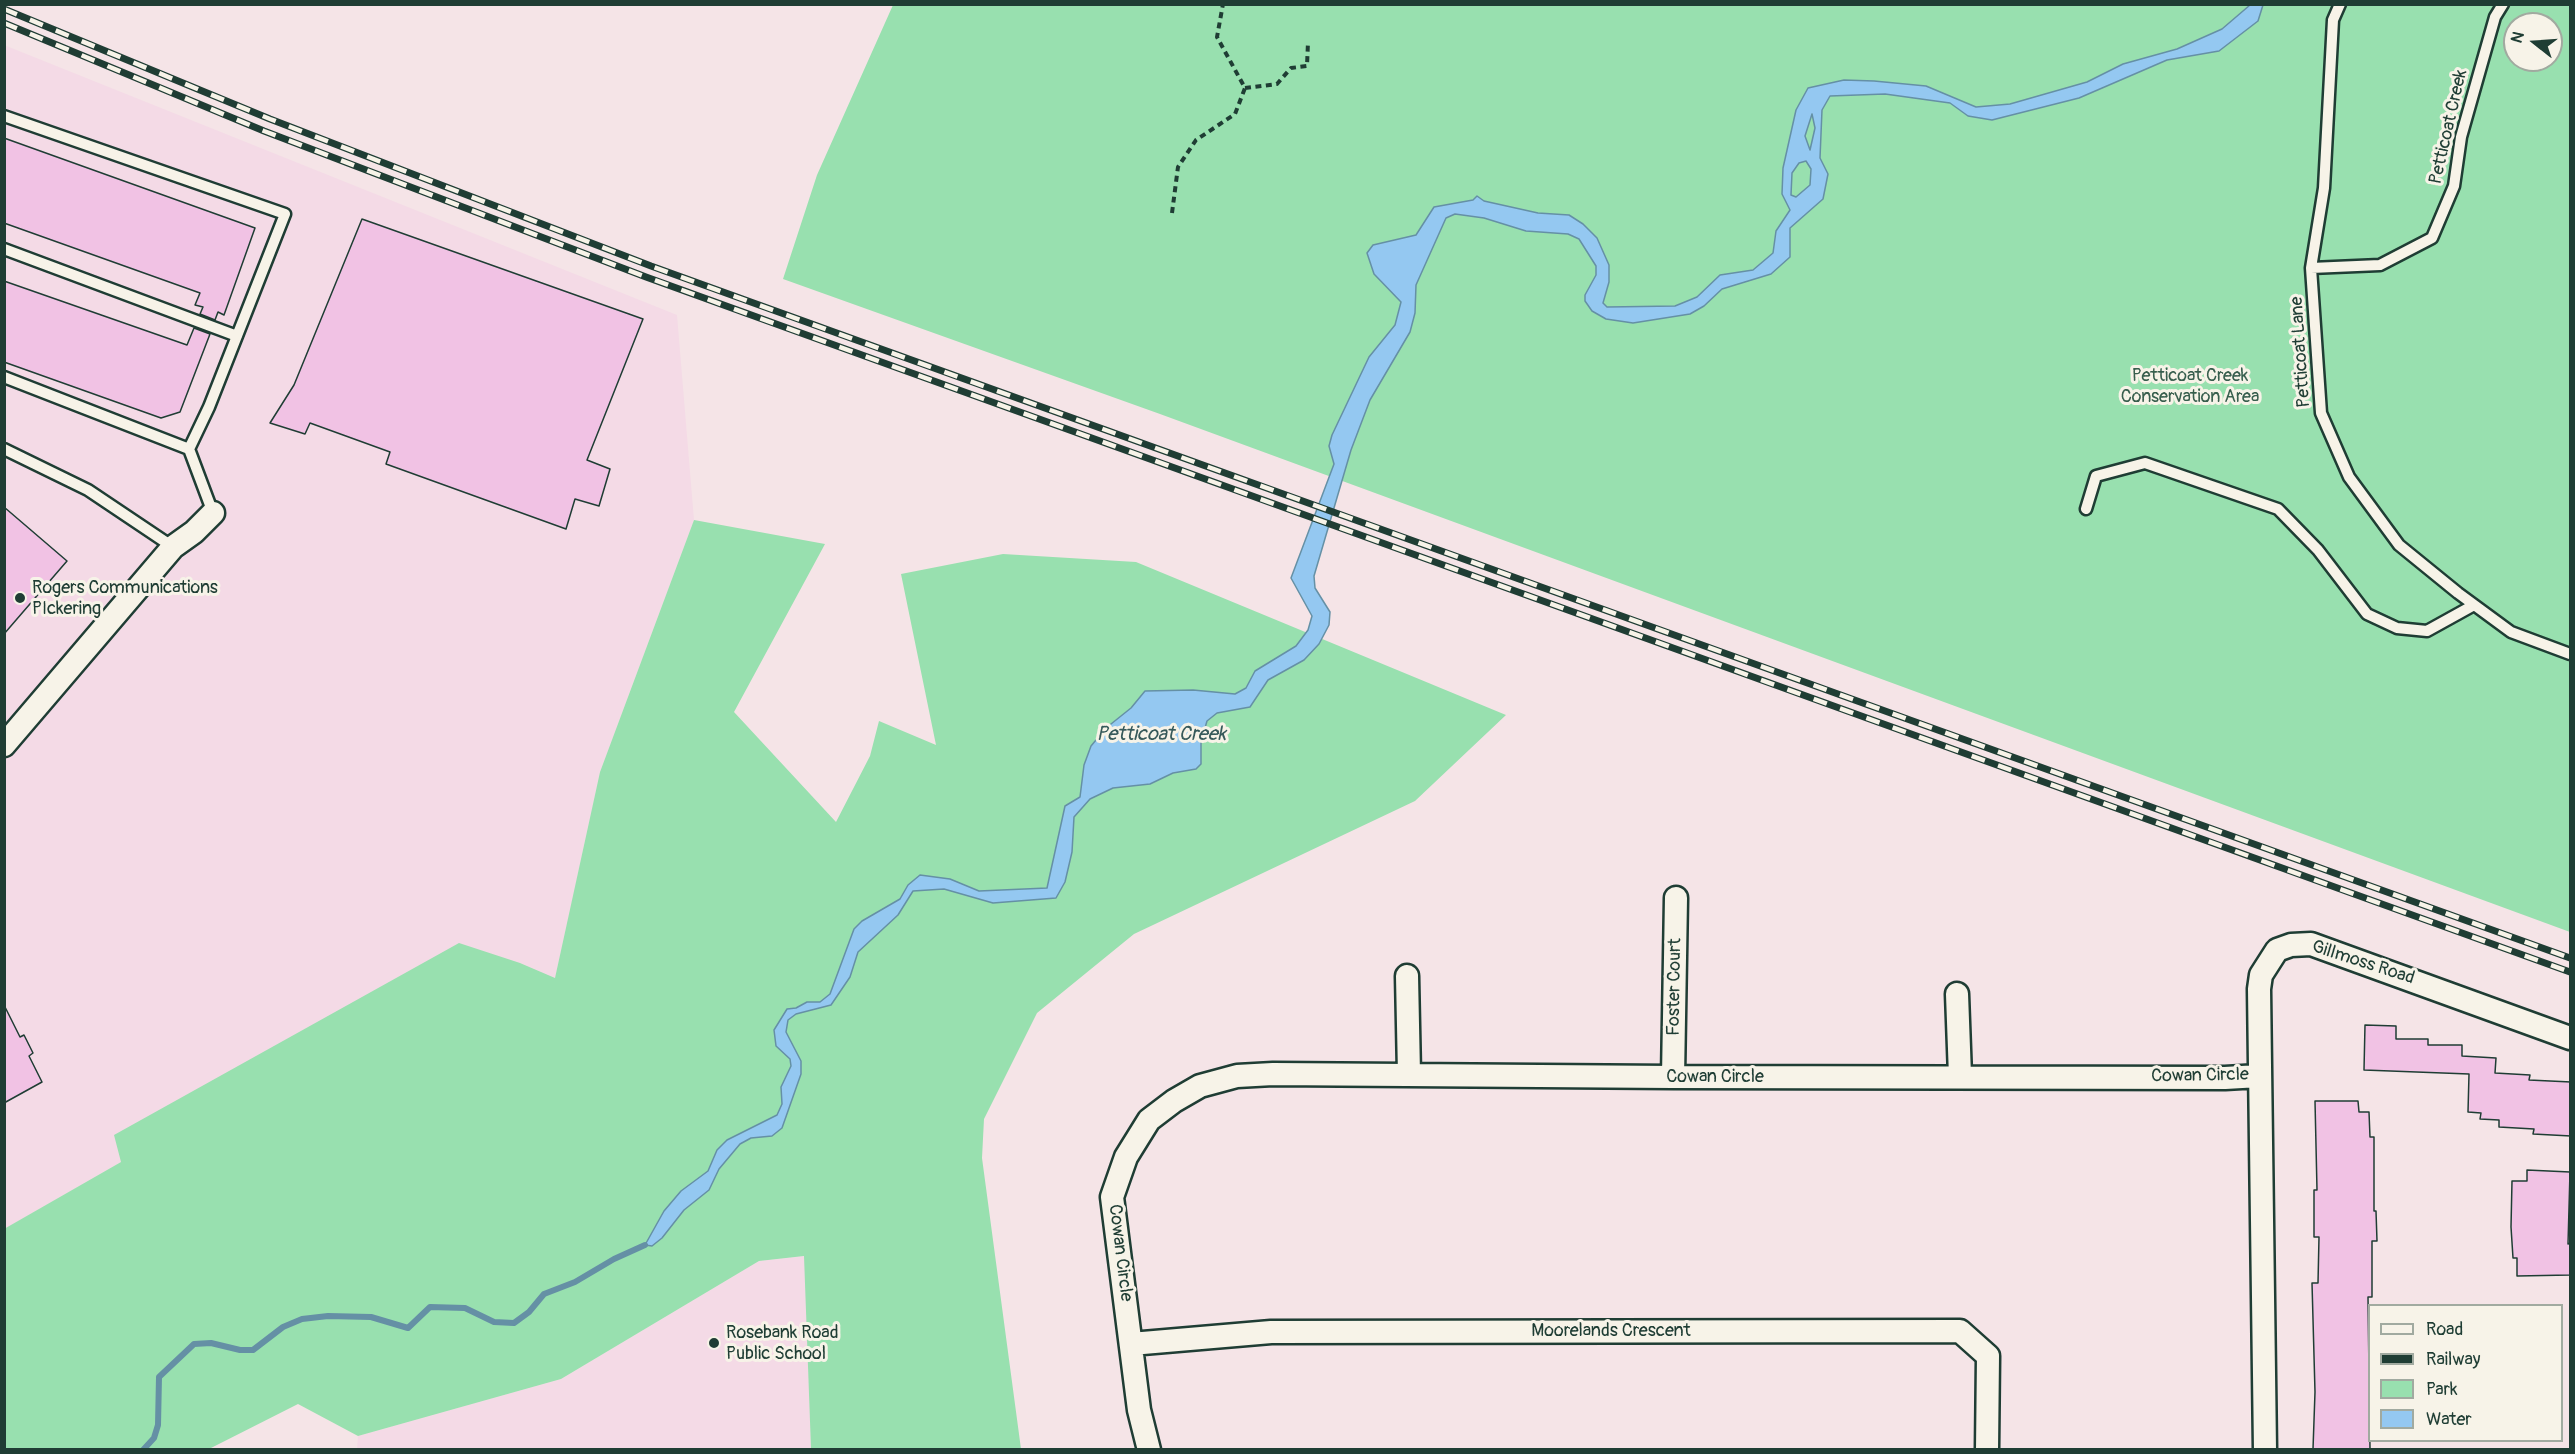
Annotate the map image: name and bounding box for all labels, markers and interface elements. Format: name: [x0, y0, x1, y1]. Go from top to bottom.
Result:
north arrow: [2503, 12, 2563, 72]
text: N: [2507, 29, 2529, 45]
street label: Petticoat Creek: [2425, 68, 2473, 186]
street label: Petticoat Lane: [2286, 296, 2316, 408]
park label: Petticoat Creek Conservation Area: [2121, 365, 2259, 407]
place label: Rogers Communications PIckering: [32, 577, 218, 620]
marker: Rogers Communications PIckering: [13, 591, 27, 605]
water label: Petticoat Creek: [1096, 723, 1226, 747]
street label: Gillmoss Road: [2309, 936, 2417, 990]
street label: Foster Court: [1663, 938, 1687, 1036]
street label: Cowan Circle: [2151, 1064, 2249, 1088]
street label: Cowan Circle: [1666, 1066, 1764, 1088]
street label: Cowan Circle: [1103, 1203, 1137, 1303]
legend: [2368, 1304, 2563, 1442]
text: Road: [2426, 1318, 2463, 1341]
street label: Moorelands Crescent: [1531, 1320, 1691, 1342]
place label: Rosebank Road Public School: [726, 1322, 839, 1364]
marker: Rosebank Road Public School: [707, 1336, 721, 1350]
text: Railway: [2426, 1348, 2481, 1371]
text: Park: [2426, 1378, 2458, 1401]
text: Water: [2426, 1408, 2472, 1431]

